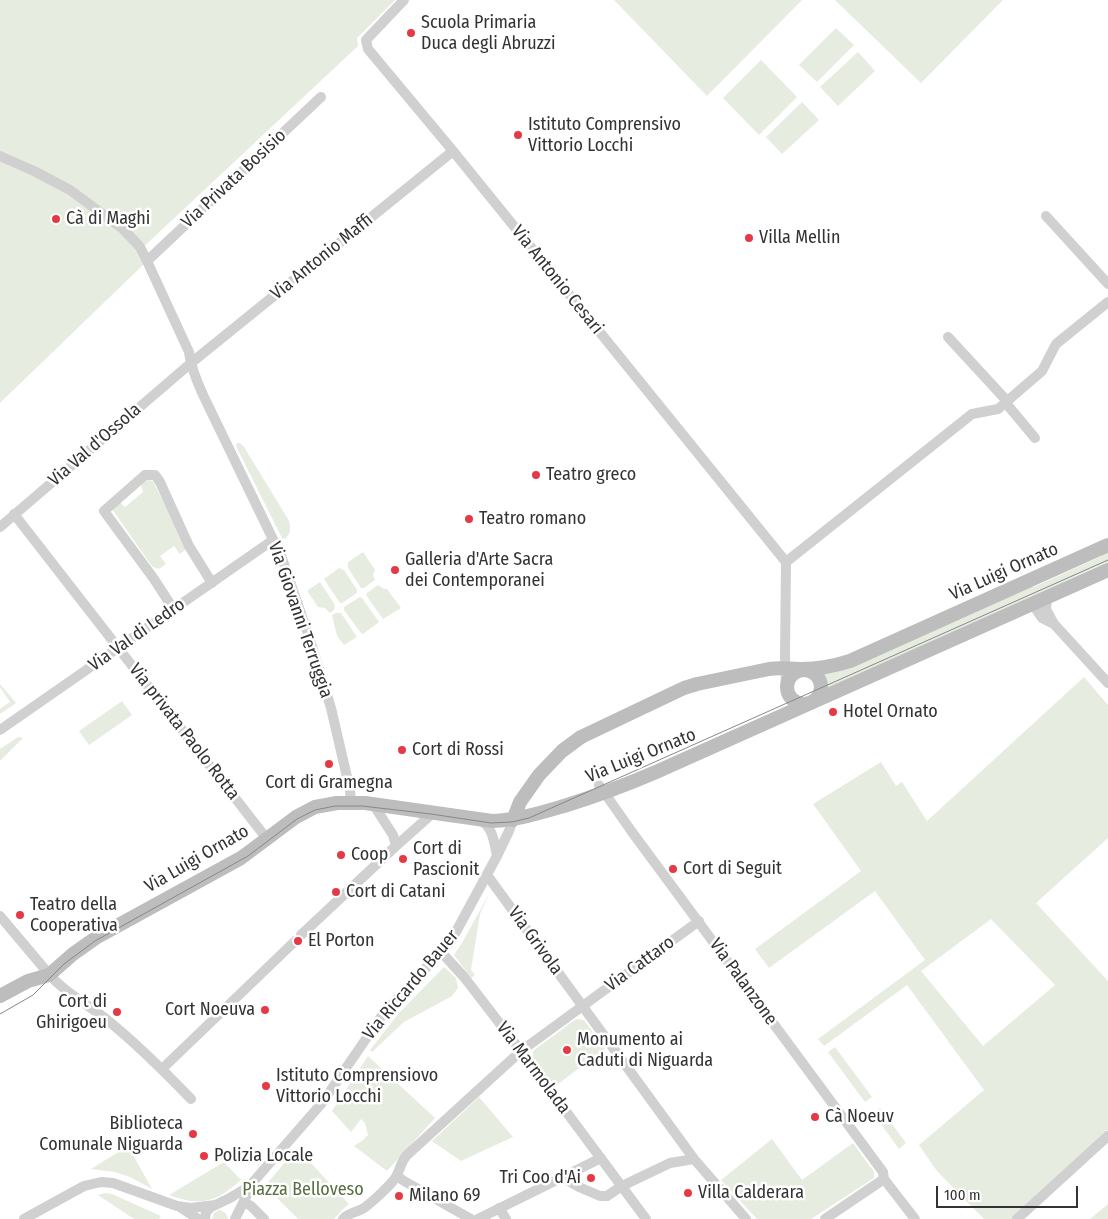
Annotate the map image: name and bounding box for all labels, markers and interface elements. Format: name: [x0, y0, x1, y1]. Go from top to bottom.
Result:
place label: Scuola Primaria Duca degli Abruzzi: [421, 12, 555, 54]
marker: Scuola Primaria Duca degli Abruzzi: [405, 27, 417, 39]
place label: Istituto Comprensivo Vittorio Locchi: [528, 114, 681, 156]
street label: Via Privata Bosisio: [177, 125, 291, 233]
marker: Istituto Comprensivo Vittorio Locchi: [512, 129, 524, 141]
place label: Cà di Maghi: [66, 208, 150, 230]
street label: Via Antonio Maffi: [267, 209, 377, 305]
marker: Cà di Maghi: [50, 213, 62, 225]
street label: Via Antonio Cesari: [507, 221, 607, 339]
place label: Villa Mellin: [759, 227, 840, 249]
marker: Villa Mellin: [743, 232, 755, 244]
street label: Via Val d'Ossola: [44, 399, 146, 491]
place label: Teatro greco: [546, 464, 636, 486]
marker: Teatro greco: [530, 469, 542, 481]
place label: Teatro romano: [479, 508, 586, 530]
marker: Teatro romano: [463, 513, 475, 525]
street label: Via Luigi Ornato: [946, 538, 1062, 606]
street label: Via Giovanni Terruggia: [263, 539, 337, 701]
place label: Galleria d'Arte Sacra dei Contemporanei: [405, 549, 553, 592]
marker: Galleria d'Arte Sacra dei Contemporanei: [389, 564, 401, 576]
street label: Via Val di Ledro: [85, 594, 189, 676]
street label: Via privata Paolo Rotta: [124, 660, 244, 804]
place label: Hotel Ornato: [843, 701, 938, 723]
marker: Hotel Ornato: [827, 706, 839, 718]
street label: Via Luigi Ornato: [583, 724, 699, 788]
place label: Cort di Rossi: [412, 739, 504, 761]
marker: Cort di Rossi: [396, 744, 408, 756]
marker: Cort di Gramegna: [323, 758, 335, 770]
place label: Cort di Gramegna: [265, 772, 393, 794]
street label: Via Luigi Ornato: [141, 820, 253, 898]
place label: Cort di Pascionit: [413, 838, 479, 881]
place label: Coop: [351, 844, 388, 866]
marker: Coop: [335, 849, 347, 861]
marker: Cort di Pascionit: [397, 853, 409, 865]
place label: Cort di Seguit: [683, 858, 782, 880]
marker: Cort di Seguit: [667, 863, 679, 875]
place label: Cort di Catani: [346, 881, 445, 903]
marker: Cort di Catani: [330, 886, 342, 898]
place label: Teatro della Cooperativa: [30, 894, 118, 936]
street label: Via Grivola: [503, 903, 567, 979]
marker: Teatro della Cooperativa: [14, 909, 26, 921]
street label: Via Riccardo Bauer: [359, 926, 463, 1044]
place label: El Porton: [308, 930, 374, 952]
street label: Via Cattaro: [601, 932, 679, 996]
marker: El Porton: [292, 935, 304, 947]
street label: Via Palanzone: [704, 935, 782, 1029]
place label: Cort di Ghirigoeu: [36, 991, 107, 1034]
place label: Cort Noeuva: [165, 999, 255, 1021]
marker: Cort Noeuva: [259, 1004, 271, 1016]
marker: Cort di Ghirigoeu: [111, 1006, 123, 1018]
street label: Via Marmolada: [491, 1018, 575, 1118]
place label: Monumento ai Caduti di Niguarda: [577, 1029, 713, 1072]
marker: Monumento ai Caduti di Niguarda: [561, 1044, 573, 1056]
place label: Istituto Comprensiovo Vittorio Locchi: [276, 1065, 438, 1108]
marker: Istituto Comprensiovo Vittorio Locchi: [260, 1080, 272, 1092]
place label: Cà Noeuv: [825, 1106, 894, 1128]
marker: Cà Noeuv: [809, 1111, 821, 1123]
place label: Biblioteca Comunale Niguarda: [39, 1113, 183, 1156]
marker: Biblioteca Comunale Niguarda: [187, 1128, 199, 1140]
place label: Polizia Locale: [214, 1145, 313, 1167]
marker: Polizia Locale: [198, 1150, 210, 1162]
place label: Tri Coo d'Ai: [499, 1167, 581, 1189]
marker: Tri Coo d'Ai: [585, 1172, 597, 1184]
scale bar: [938, 1176, 1080, 1208]
park label: Piazza Belloveso: [242, 1179, 364, 1201]
place label: Villa Calderara: [698, 1182, 804, 1204]
place label: Milano 69: [409, 1185, 480, 1207]
text: 100 m: [944, 1186, 981, 1204]
marker: Villa Calderara: [682, 1187, 694, 1199]
marker: Milano 69: [393, 1190, 405, 1202]

